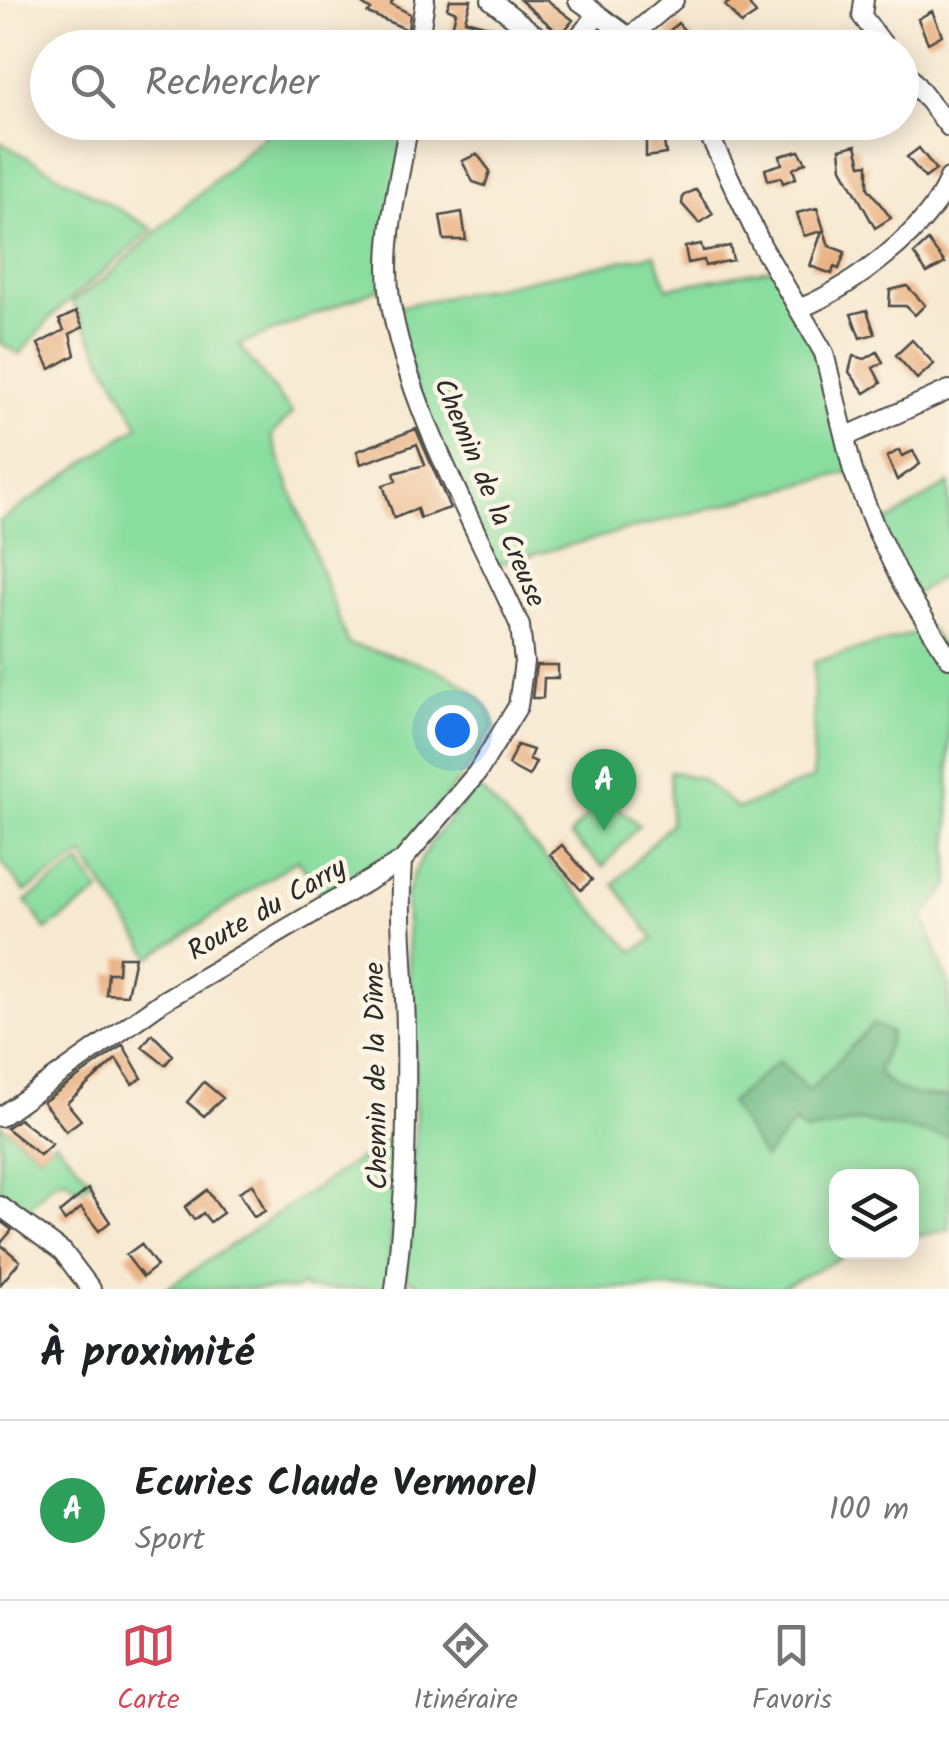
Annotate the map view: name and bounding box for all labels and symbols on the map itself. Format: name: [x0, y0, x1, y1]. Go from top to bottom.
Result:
street label: Chemin de la Creuse: [420, 371, 557, 615]
your location: [427, 705, 478, 756]
pin: A: [572, 748, 636, 831]
street label: Route du Carry: [179, 846, 356, 974]
street label: Chemin de la Dîme: [353, 961, 402, 1190]

